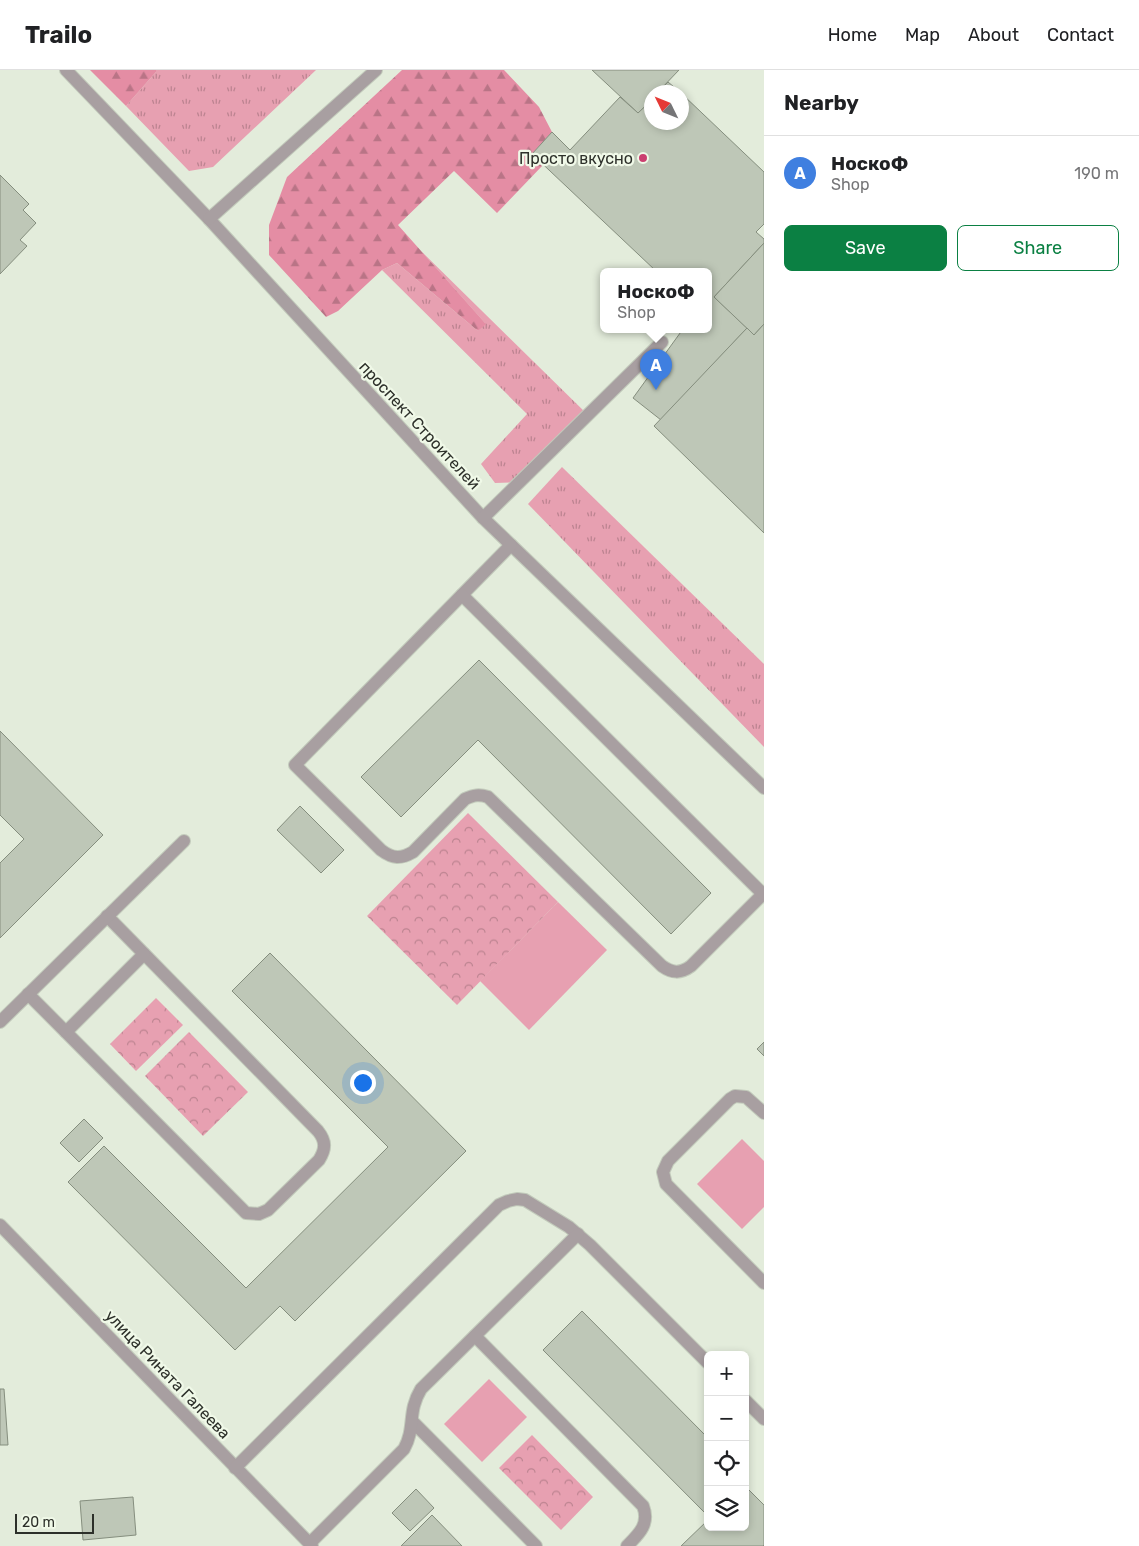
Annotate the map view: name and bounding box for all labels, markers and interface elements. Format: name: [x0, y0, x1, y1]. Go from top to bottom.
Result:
text: Trailo: [25, 21, 92, 49]
text: Home: [828, 24, 877, 46]
text: Map: [905, 24, 940, 46]
text: About: [968, 24, 1019, 46]
text: Contact: [1047, 24, 1114, 46]
north arrow: [644, 85, 689, 130]
text: Nearby: [784, 90, 859, 115]
place label: Просто вкусно: [519, 149, 633, 168]
marker: Просто вкусно: [637, 152, 649, 164]
text: НоскоФ: [831, 152, 908, 175]
text: A: [794, 164, 806, 183]
text: 190 m: [1074, 164, 1119, 183]
text: Shop: [831, 175, 869, 194]
button: Save: [784, 225, 947, 271]
button: Share: [957, 225, 1119, 271]
popup: [600, 268, 712, 333]
text: НоскоФ: [617, 280, 695, 303]
text: Shop: [617, 303, 656, 322]
pin: A: [640, 349, 672, 390]
street label: проспект Строителей: [355, 357, 484, 493]
your location: [350, 1070, 376, 1096]
street label: улица Рината Галеева: [101, 1306, 234, 1443]
map controls: [704, 1351, 749, 1531]
button: +: [704, 1351, 749, 1396]
button: −: [704, 1396, 749, 1441]
button: locate: [704, 1441, 749, 1486]
button: layers: [704, 1486, 749, 1531]
scale bar: [15, 1511, 94, 1534]
text: 20 m: [22, 1514, 55, 1531]

